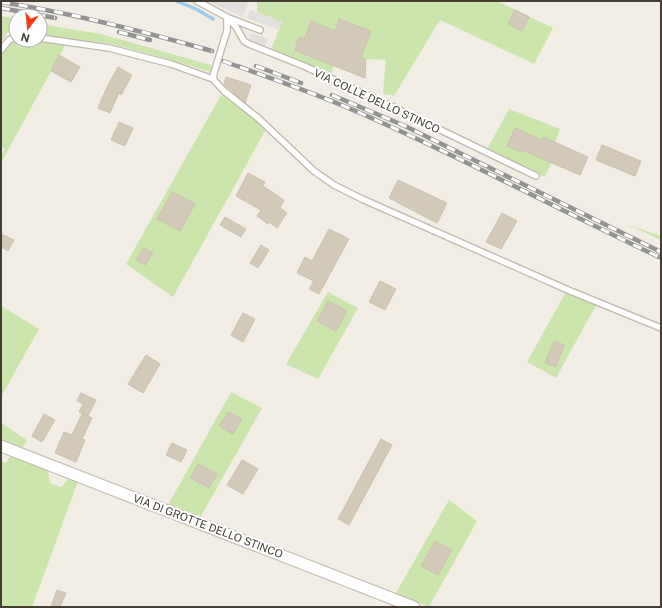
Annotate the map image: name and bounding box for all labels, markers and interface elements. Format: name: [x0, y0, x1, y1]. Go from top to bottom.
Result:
north arrow: [8, 8, 48, 48]
text: N: [19, 31, 31, 45]
street label: VIA COLLE DELLO STINCO: [312, 67, 442, 135]
street label: VIA DI GROTTE DELLO STINCO: [131, 492, 285, 560]

